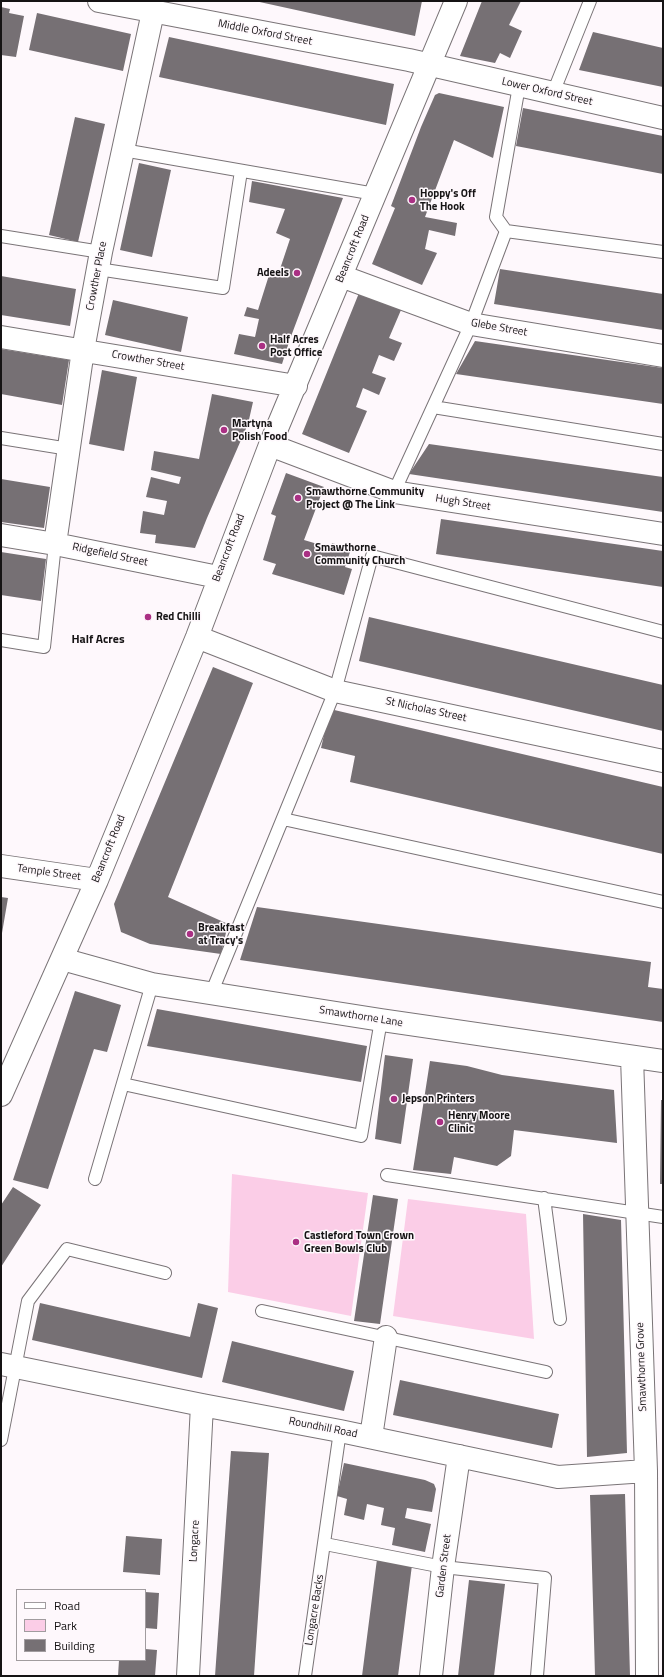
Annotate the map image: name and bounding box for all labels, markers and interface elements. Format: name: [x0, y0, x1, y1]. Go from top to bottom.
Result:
street label: Middle Oxford Street: [217, 17, 313, 49]
street label: Lower Oxford Street: [500, 75, 594, 109]
place label: Hoppy's Off The Hook: [420, 187, 476, 213]
marker: Hoppy's Off The Hook: [407, 195, 417, 205]
street label: Beancroft Road: [333, 213, 373, 285]
street label: Crowther Place: [84, 240, 110, 312]
place label: Adeels: [257, 266, 289, 280]
marker: Adeels: [292, 268, 302, 278]
street label: Glebe Street: [470, 317, 528, 339]
place label: Half Acres Post Office: [270, 333, 322, 359]
marker: Half Acres Post Office: [257, 341, 267, 351]
street label: Crowther Street: [111, 348, 185, 374]
place label: Martyna Polish Food: [232, 417, 287, 443]
marker: Martyna Polish Food: [219, 425, 229, 435]
place label: Smawthorne Community Project @ The Link: [306, 485, 424, 511]
street label: Hugh Street: [435, 492, 491, 514]
marker: Smawthorne Community Project @ The Link: [293, 493, 303, 503]
street label: Beancroft Road: [210, 512, 248, 584]
street label: Ridgefield Street: [71, 541, 149, 569]
place label: Smawthorne Community Church: [315, 541, 405, 567]
marker: Smawthorne Community Church: [302, 549, 312, 559]
place label: Red Chilli: [156, 610, 200, 624]
marker: Red Chilli: [143, 612, 153, 622]
district label: Half Acres: [71, 633, 125, 647]
street label: St Nicholas Street: [384, 695, 468, 725]
street label: Beancroft Road: [89, 813, 129, 885]
street label: Temple Street: [16, 862, 82, 884]
place label: Breakfast at Tracy's: [198, 921, 244, 947]
marker: Breakfast at Tracy's: [185, 929, 195, 939]
street label: Smawthorne Lane: [318, 1004, 404, 1030]
place label: Jepson Printers: [402, 1092, 475, 1106]
marker: Jepson Printers: [389, 1094, 399, 1104]
place label: Henry Moore Clinic: [448, 1109, 510, 1135]
marker: Henry Moore Clinic: [435, 1117, 445, 1127]
place label: Castleford Town Crown Green Bowls Club: [304, 1229, 414, 1255]
marker: Castleford Town Crown Green Bowls Club: [291, 1237, 301, 1247]
street label: Smawthorne Grove: [634, 1322, 650, 1412]
street label: Roundhill Road: [288, 1415, 358, 1441]
street label: Longacre: [187, 1520, 203, 1562]
street label: Garden Street: [434, 1533, 454, 1599]
street label: Longacre Backs: [303, 1573, 327, 1647]
legend: [16, 1589, 146, 1661]
text: Road: [54, 1596, 80, 1615]
text: Park: [54, 1616, 77, 1635]
text: Building: [54, 1636, 95, 1655]

